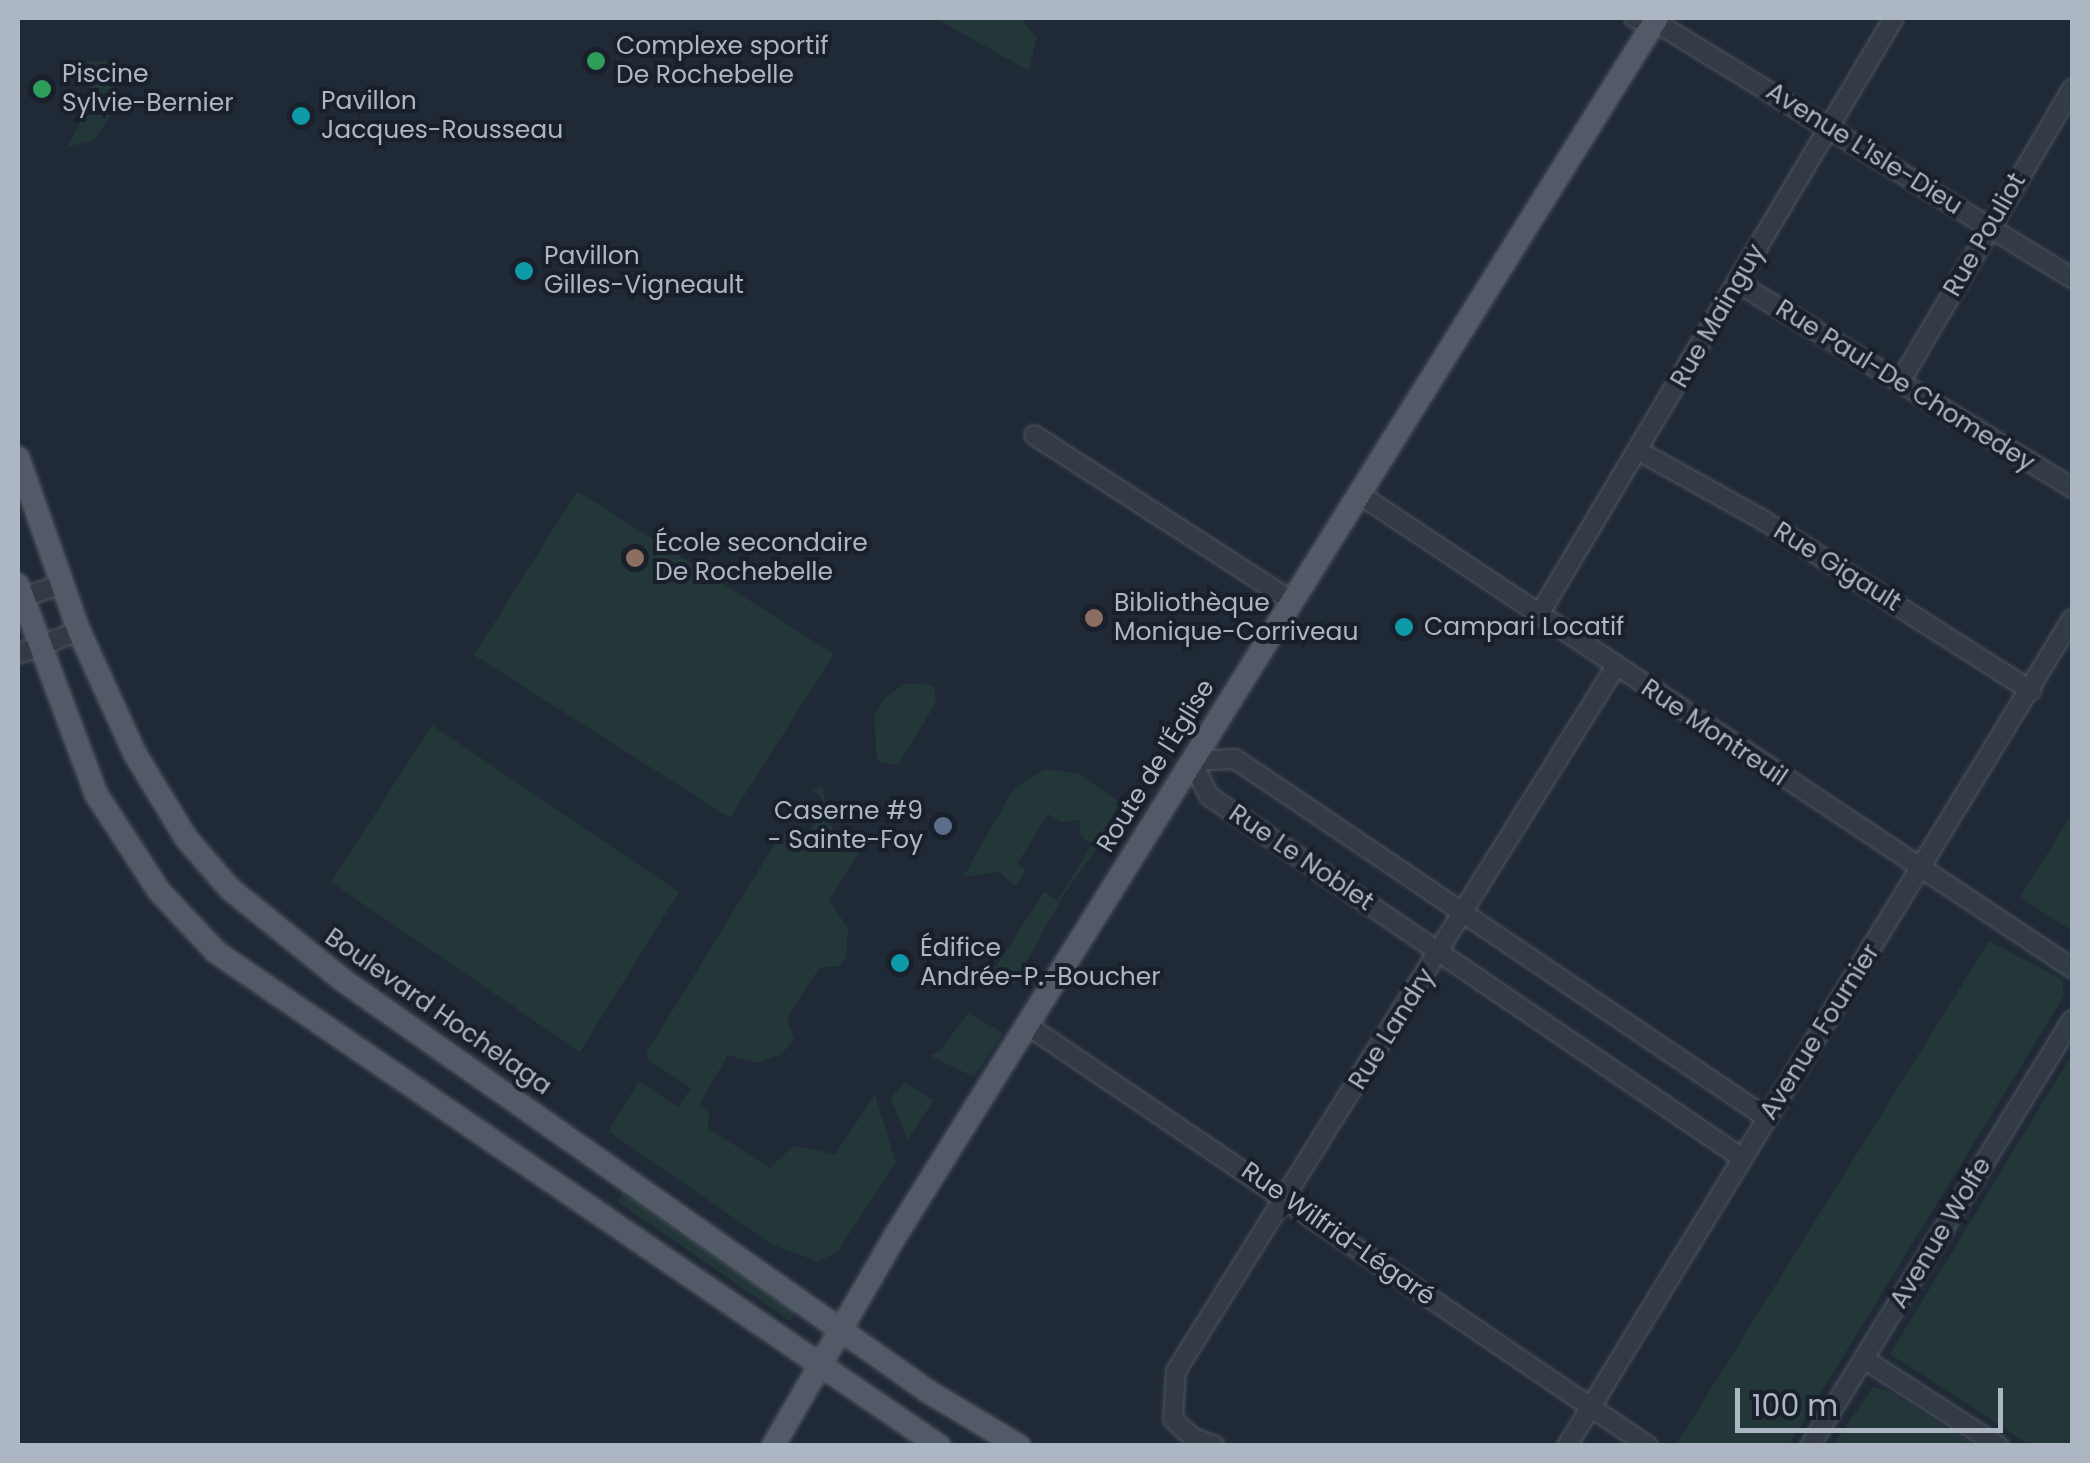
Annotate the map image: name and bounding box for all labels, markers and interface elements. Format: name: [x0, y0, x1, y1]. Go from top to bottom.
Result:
place label: Complexe sportif De Rochebelle: [616, 32, 828, 91]
marker: Complexe sportif De Rochebelle: [585, 50, 607, 72]
place label: Piscine Sylvie-Bernier: [62, 60, 233, 119]
street label: Avenue L'Isle-Dieu: [1761, 77, 1967, 221]
marker: Piscine Sylvie-Bernier: [31, 78, 53, 100]
place label: Pavillon Jacques-Rousseau: [321, 87, 563, 146]
marker: Pavillon Jacques-Rousseau: [290, 105, 312, 127]
street label: Rue Pouliot: [1938, 168, 2032, 302]
street label: Rue Mainguy: [1665, 239, 1771, 393]
place label: Pavillon Gilles-Vigneault: [544, 242, 744, 301]
marker: Pavillon Gilles-Vigneault: [513, 260, 535, 282]
street label: Rue Paul-De Chomedey: [1770, 294, 2040, 478]
street label: Rue Gigault: [1768, 516, 1906, 618]
place label: École secondaire De Rochebelle: [655, 529, 868, 588]
marker: École secondaire De Rochebelle: [624, 547, 646, 569]
place label: Bibliothèque Monique-Corriveau: [1114, 589, 1358, 648]
marker: Bibliothèque Monique-Corriveau: [1083, 607, 1105, 629]
place label: Campari Locatif: [1424, 612, 1624, 642]
marker: Campari Locatif: [1393, 616, 1415, 638]
street label: Rue Montreuil: [1636, 673, 1792, 793]
street label: Route de l'Église: [1091, 674, 1221, 858]
place label: Caserne #9 - Sainte-Foy: [768, 797, 923, 856]
street label: Rue Le Noblet: [1223, 799, 1379, 917]
marker: Caserne #9 - Sainte-Foy: [932, 815, 954, 837]
street label: Boulevard Hochelaga: [319, 922, 557, 1102]
place label: Édifice Andrée-P.-Boucher: [920, 934, 1161, 993]
street label: Avenue Fournier: [1754, 939, 1886, 1125]
marker: Édifice Andrée-P.-Boucher: [889, 952, 911, 974]
street label: Rue Landry: [1343, 963, 1441, 1095]
street label: Avenue Wolfe: [1884, 1152, 1998, 1314]
street label: Rue Wilfrid-Légaré: [1235, 1156, 1441, 1312]
scale bar: [1740, 1368, 2008, 1430]
text: 100 m: [1752, 1384, 1838, 1427]

